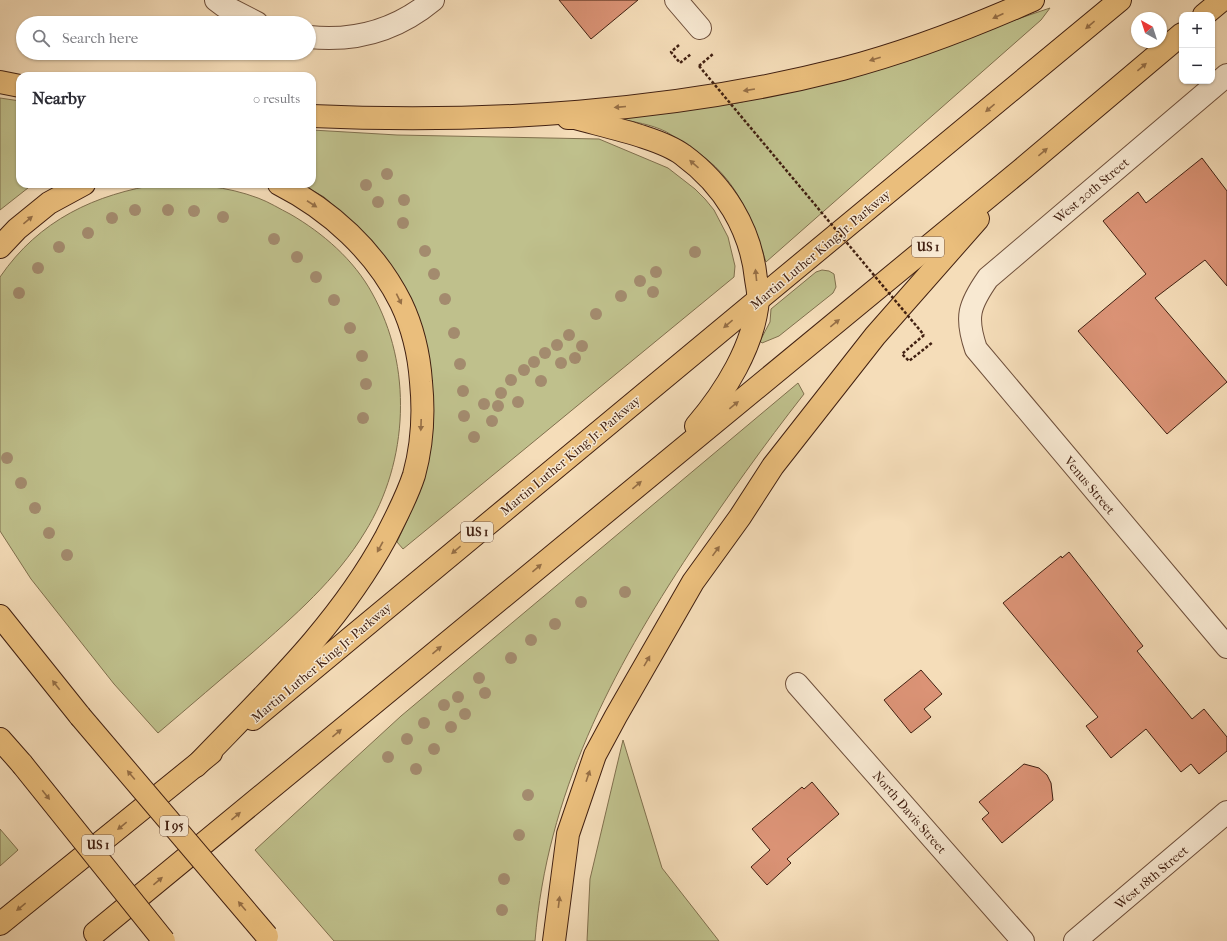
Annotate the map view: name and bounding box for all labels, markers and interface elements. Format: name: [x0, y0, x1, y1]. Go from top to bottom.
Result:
north arrow: [1131, 12, 1167, 48]
map controls: [1179, 12, 1215, 84]
button: +: [1179, 12, 1215, 48]
one-way arrow: [992, 13, 1003, 19]
search box: [16, 16, 316, 60]
one-way arrow: [1085, 20, 1096, 29]
icon: search: [30, 27, 52, 49]
text: Search here: [62, 29, 138, 47]
button: −: [1179, 48, 1215, 84]
one-way arrow: [869, 56, 881, 62]
one-way arrow: [1137, 63, 1147, 72]
one-way arrow: [743, 87, 755, 93]
text: Nearby: [32, 88, 86, 108]
text: 0 results: [253, 91, 300, 106]
one-way arrow: [985, 103, 996, 112]
one-way arrow: [614, 104, 626, 110]
one-way arrow: [1038, 147, 1048, 156]
street label: West 20th Street: [1050, 154, 1132, 227]
one-way arrow: [689, 160, 699, 169]
street label: Martin Luther King Jr. Parkway: [747, 186, 894, 312]
one-way arrow: [307, 200, 318, 208]
one-way arrow: [23, 216, 34, 225]
road number: US 1: [912, 237, 944, 257]
one-way arrow: [753, 269, 759, 281]
one-way arrow: [396, 293, 402, 305]
one-way arrow: [829, 319, 840, 327]
one-way arrow: [723, 320, 734, 329]
street label: Martin Luther King Jr. Parkway: [497, 392, 644, 518]
one-way arrow: [729, 401, 739, 410]
one-way arrow: [418, 419, 424, 432]
street label: Venus Street: [1060, 453, 1118, 518]
one-way arrow: [632, 480, 643, 489]
road number: US 1: [461, 522, 493, 542]
one-way arrow: [377, 541, 384, 553]
one-way arrow: [450, 545, 461, 554]
one-way arrow: [712, 545, 720, 556]
one-way arrow: [532, 563, 542, 572]
street label: Martin Luther King Jr. Parkway: [248, 599, 395, 725]
one-way arrow: [431, 646, 442, 655]
one-way arrow: [644, 655, 651, 667]
one-way arrow: [51, 680, 60, 691]
one-way arrow: [331, 729, 342, 738]
street label: North Davis Street: [870, 768, 950, 857]
one-way arrow: [126, 770, 135, 781]
one-way arrow: [585, 770, 591, 782]
one-way arrow: [42, 789, 51, 800]
one-way arrow: [231, 812, 242, 820]
road number: I 95: [160, 816, 188, 836]
one-way arrow: [117, 821, 127, 830]
road number: US 1: [82, 835, 114, 855]
street label: West 18th Street: [1111, 842, 1191, 913]
one-way arrow: [152, 876, 163, 885]
one-way arrow: [556, 896, 562, 908]
one-way arrow: [238, 901, 247, 912]
one-way arrow: [15, 903, 26, 912]

